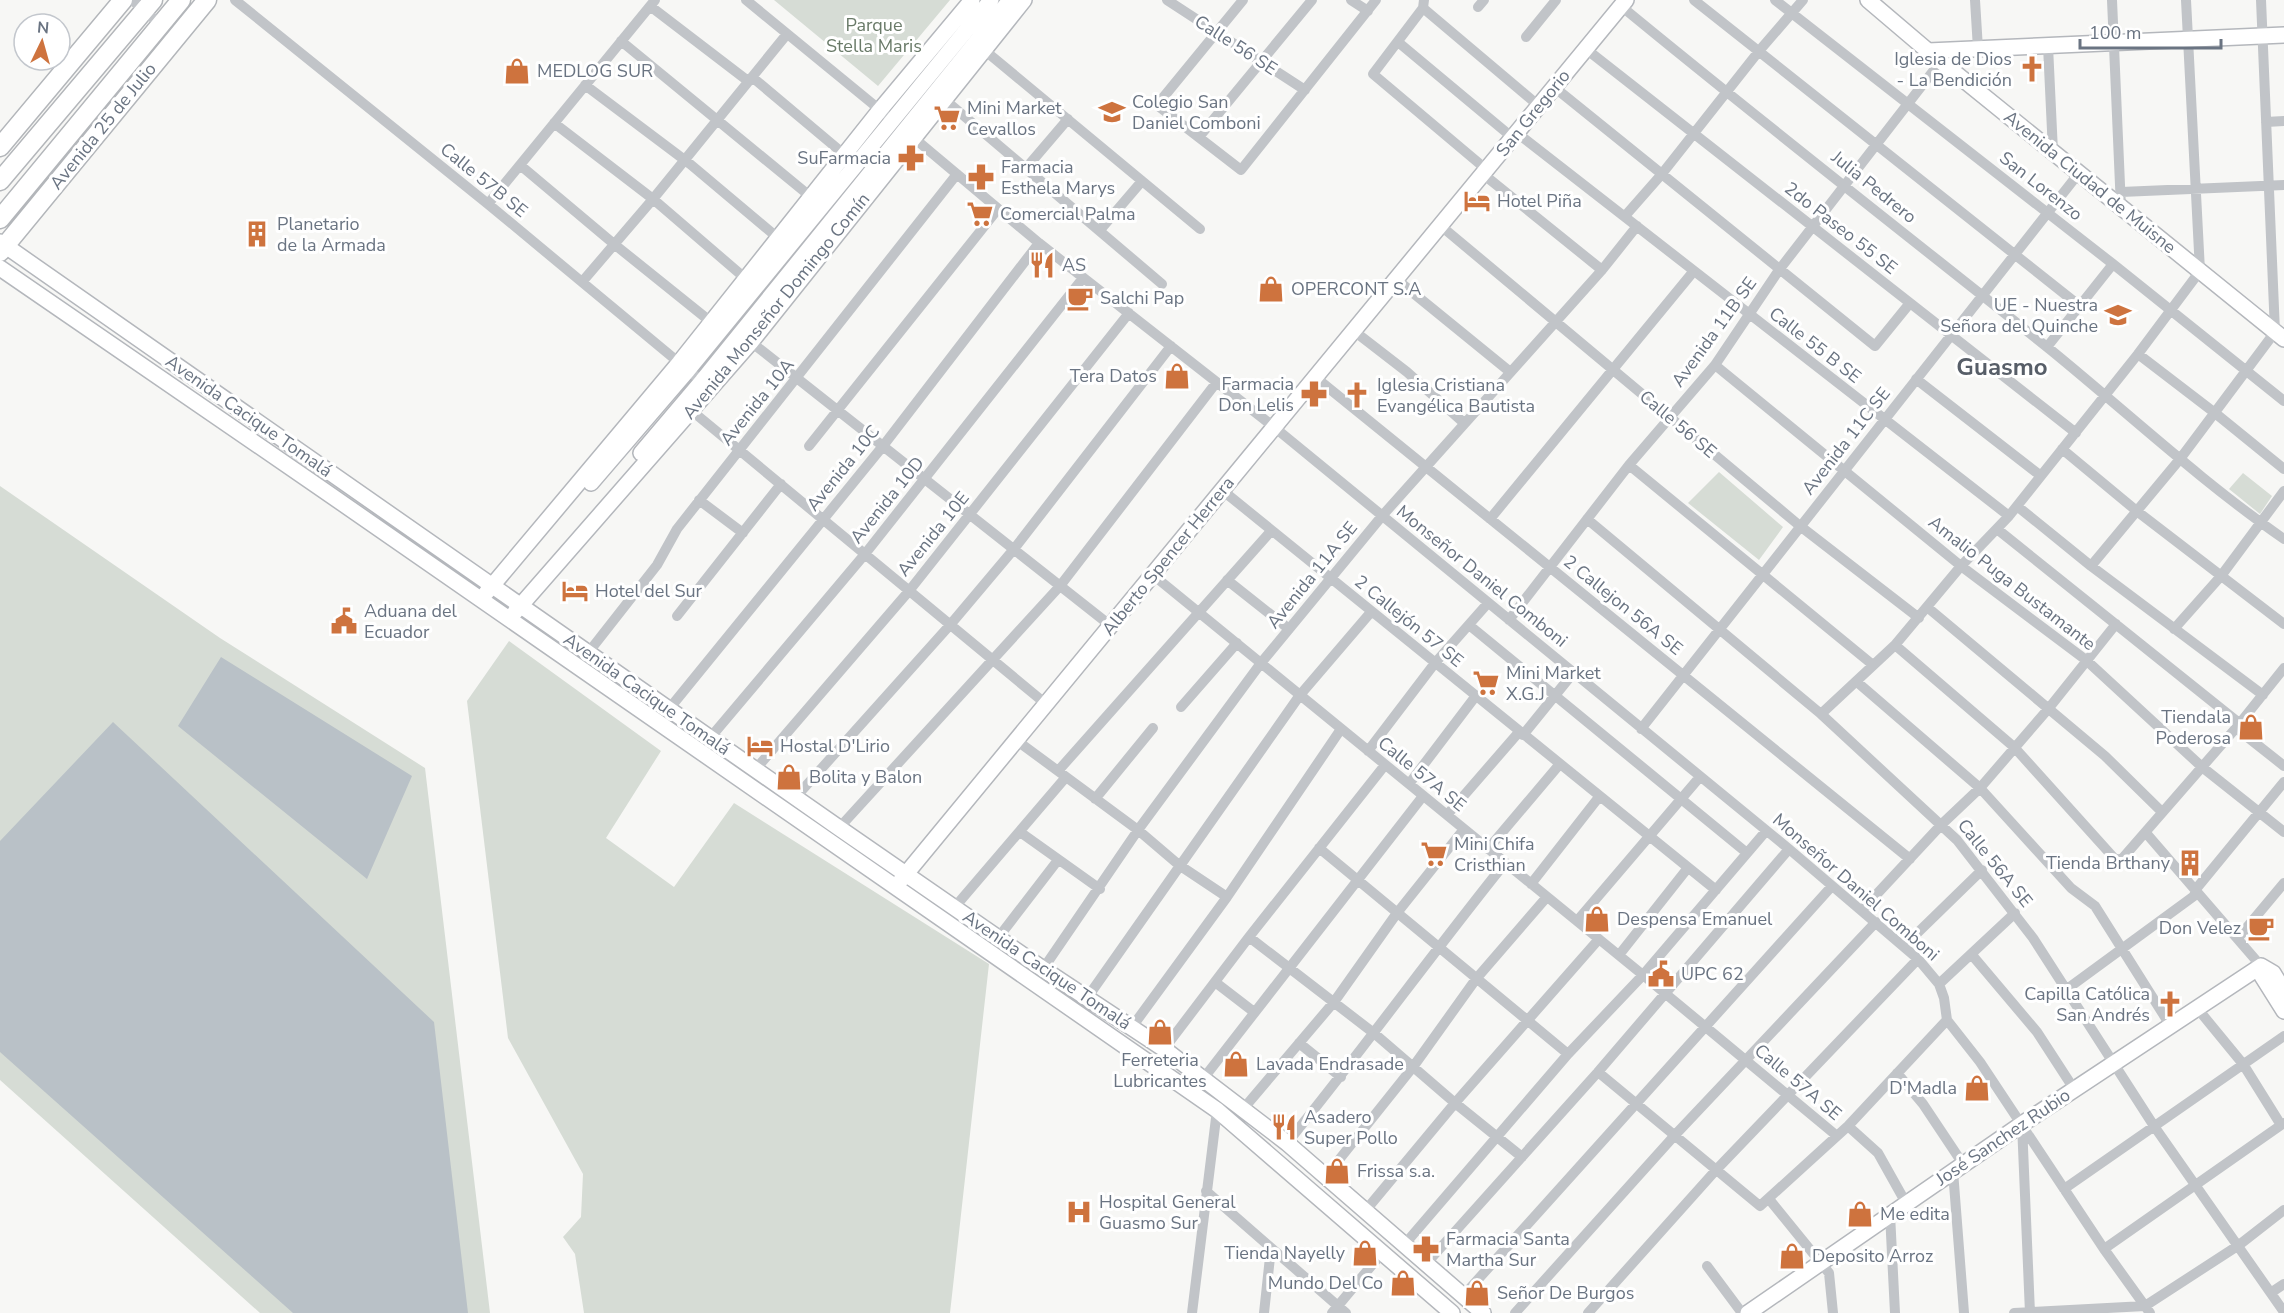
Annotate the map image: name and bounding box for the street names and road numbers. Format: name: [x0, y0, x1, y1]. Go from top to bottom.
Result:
street label: Calle 56 SE: [1190, 9, 1282, 81]
street label: Avenida 25 de Julio: [44, 58, 162, 194]
street label: San Gregorio: [1490, 64, 1576, 162]
street label: Avenida Ciudad de Muisne: [1999, 105, 2181, 259]
street label: Calle 57B SE: [435, 137, 533, 223]
street label: Julia Pedrero: [1826, 145, 1922, 229]
street label: San Lorenzo: [1994, 146, 2088, 226]
street label: 2do Paseo 55 SE: [1780, 176, 1902, 280]
street label: Avenida Monseñor Domingo Comín: [677, 188, 875, 424]
street label: Avenida 11B SE: [1666, 272, 1762, 392]
street label: Calle 55 B SE: [1764, 301, 1866, 389]
street label: Avenida Cacique Tomalá: [161, 349, 337, 483]
street label: Avenida 10A: [715, 354, 799, 450]
street label: Avenida 11C SE: [1796, 382, 1896, 500]
street label: Calle 56 SE: [1634, 385, 1722, 463]
street label: Avenida 10C: [801, 420, 885, 516]
street label: Avenida 10D: [845, 451, 929, 549]
street label: Alberto Spencer Herrera: [1096, 472, 1240, 640]
street label: Avenida 10E: [891, 487, 975, 581]
street label: Monseñor Daniel Comboni: [1391, 499, 1573, 653]
street label: Amalio Puga Bustamante: [1923, 510, 2101, 656]
street label: Avenida 11A SE: [1261, 516, 1363, 634]
street label: 2 Callejon 56A SE: [1558, 549, 1688, 661]
street label: 2 Callejón 57 SE: [1349, 570, 1469, 672]
street label: Avenida Cacique Tomalá: [559, 627, 735, 761]
street label: Calle 57A SE: [1373, 731, 1471, 817]
street label: Monseñor Daniel Comboni: [1767, 808, 1945, 966]
street label: Calle 56A SE: [1952, 814, 2038, 912]
street label: Avenida Cacique Tomalá: [958, 905, 1136, 1035]
street label: Calle 57A SE: [1749, 1038, 1847, 1126]
street label: José Sanchez Rubio: [1930, 1083, 2075, 1192]

